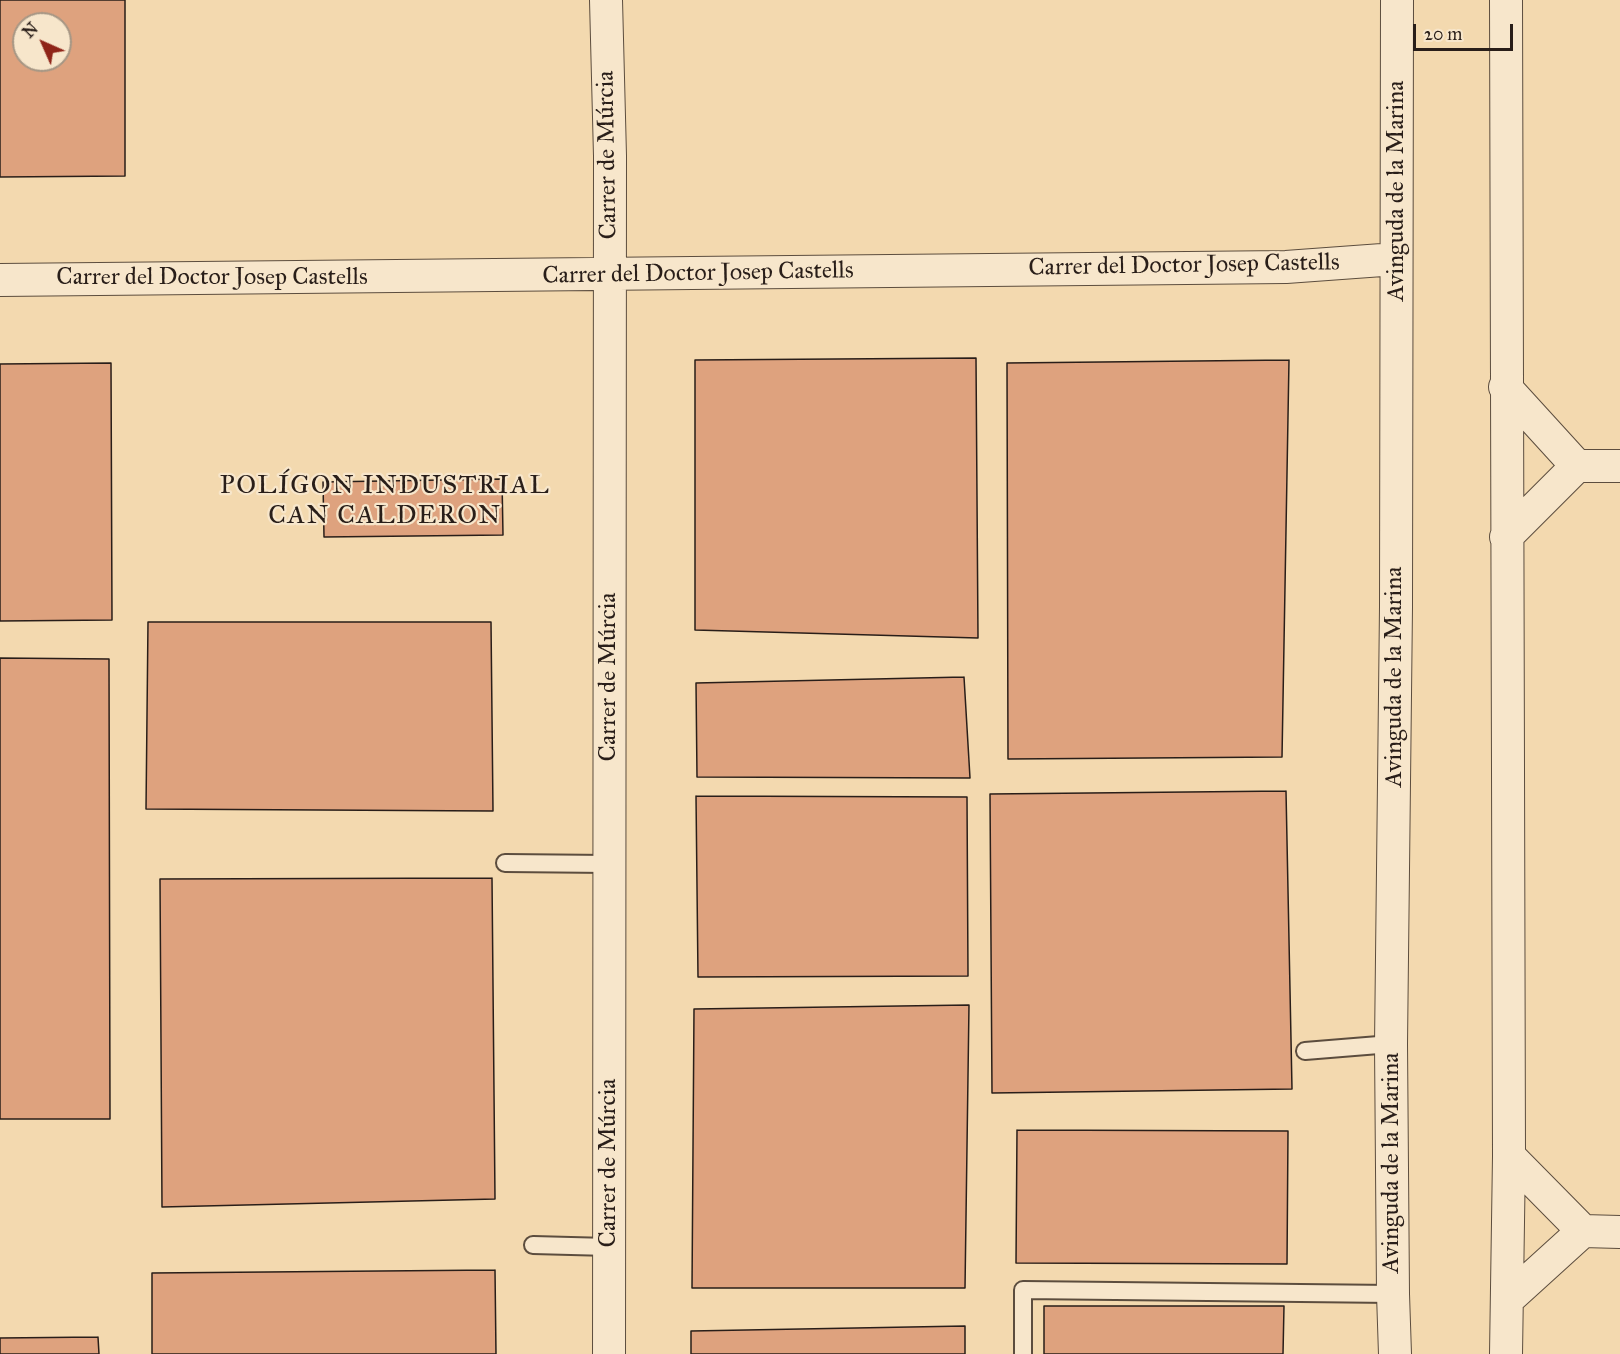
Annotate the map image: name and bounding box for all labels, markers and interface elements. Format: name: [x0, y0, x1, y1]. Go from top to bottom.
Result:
north arrow: [12, 12, 72, 72]
scale bar: [1416, 12, 1516, 50]
text: N: [19, 19, 42, 42]
text: 20 m: [1424, 23, 1462, 45]
street label: Carrer de Múrcia: [592, 70, 624, 240]
street label: Avinguda de la Marina: [1383, 81, 1411, 301]
street label: Carrer del Doctor Josep Castells: [1028, 249, 1340, 283]
street label: Carrer del Doctor Josep Castells: [542, 257, 854, 291]
street label: Carrer del Doctor Josep Castells: [56, 264, 368, 292]
district label: POLÍGON INDUSTRIAL CAN CALDERON: [220, 471, 550, 532]
street label: Avinguda de la Marina: [1381, 567, 1409, 787]
street label: Carrer de Múrcia: [595, 593, 623, 761]
street label: Avinguda de la Marina: [1378, 1053, 1406, 1273]
street label: Carrer de Múrcia: [595, 1079, 623, 1247]

